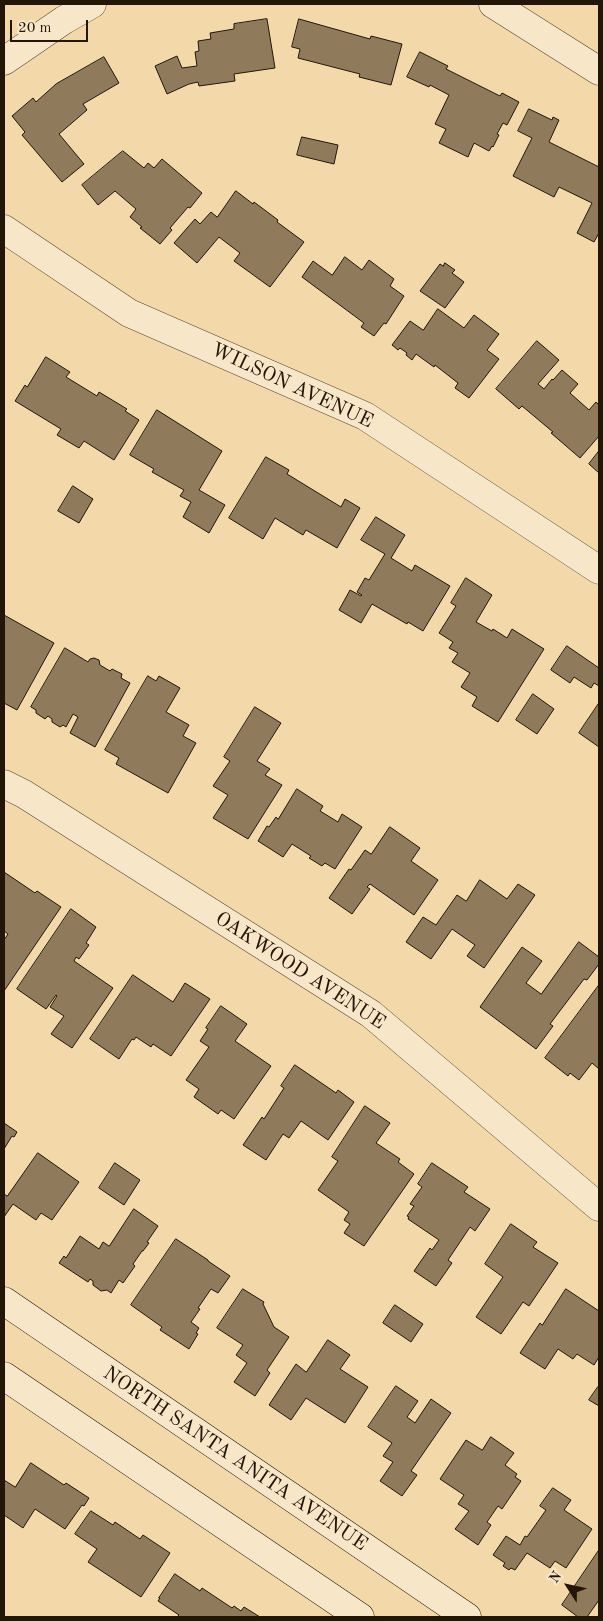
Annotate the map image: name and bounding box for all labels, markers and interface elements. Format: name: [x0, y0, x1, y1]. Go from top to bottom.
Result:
scale bar: [12, 10, 90, 42]
text: 20 m: [18, 21, 52, 36]
street label: WILSON AVENUE: [207, 338, 377, 434]
street label: OAKWOOD AVENUE: [210, 907, 390, 1035]
street label: NORTH SANTA ANITA AVENUE: [98, 1361, 372, 1557]
north arrow: [543, 1561, 593, 1611]
text: N: [547, 1569, 565, 1586]

